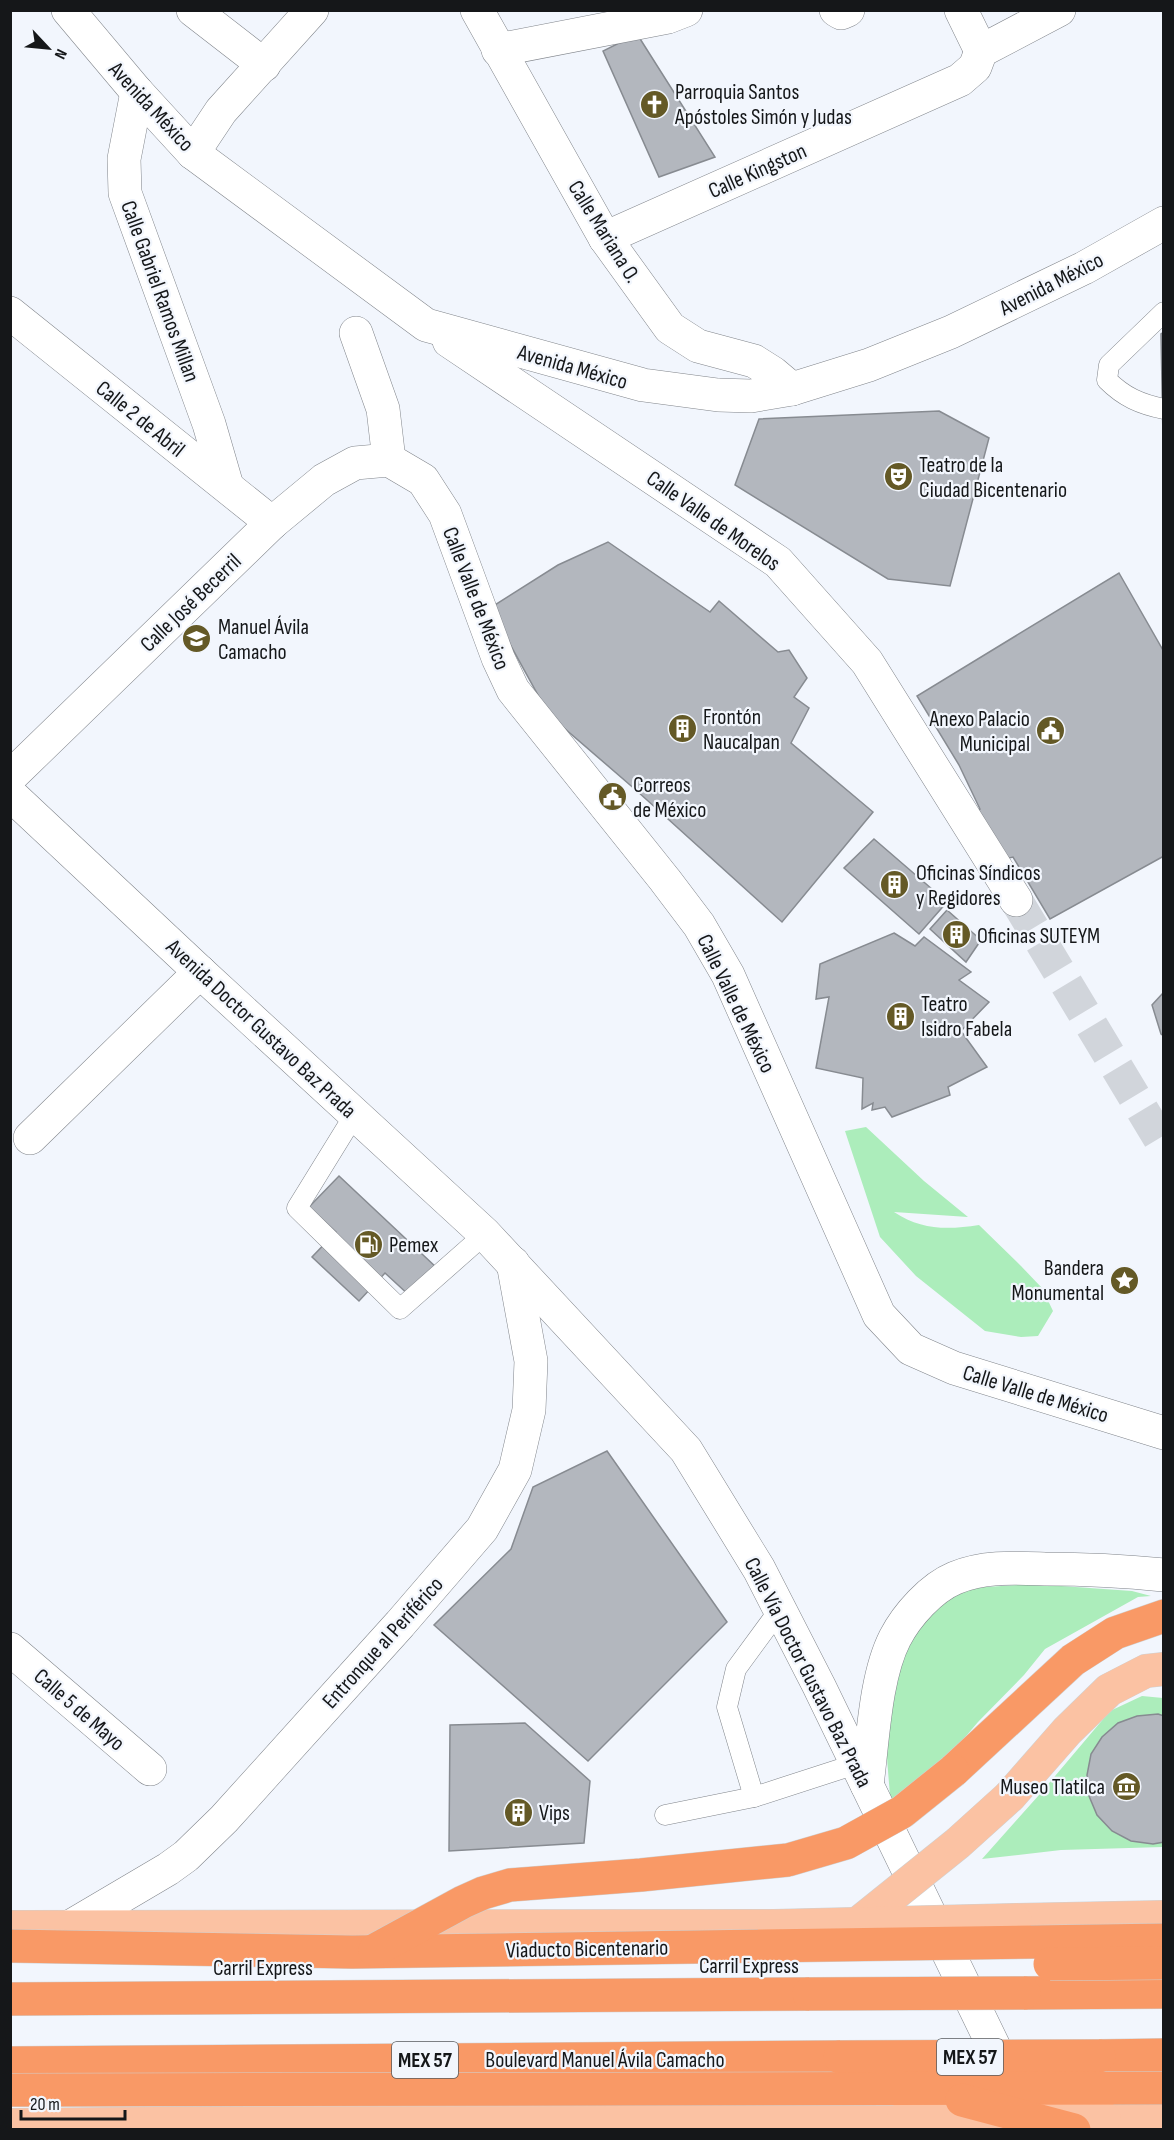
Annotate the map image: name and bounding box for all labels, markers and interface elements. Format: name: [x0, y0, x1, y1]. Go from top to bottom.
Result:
north arrow: [18, 18, 78, 78]
text: N: [50, 46, 71, 62]
street label: Avenida México: [102, 56, 199, 158]
place label: Parroquia Santos Apóstoles Simón y Judas: [674, 79, 852, 131]
church icon: Parroquia Santos Apóstoles Simón y Judas: [638, 88, 670, 120]
street label: Calle Kingston: [704, 138, 811, 205]
street label: Calle Mariana O.: [562, 176, 646, 288]
street label: Calle Gabriel Ramos Millan: [114, 197, 205, 386]
street label: Avenida México: [994, 247, 1108, 322]
street label: Avenida México: [514, 339, 631, 396]
street label: Calle 2 de Abril: [90, 375, 190, 463]
place label: Teatro de la Ciudad Bicentenario: [919, 452, 1067, 504]
theatre icon: Teatro de la Ciudad Bicentenario: [882, 461, 914, 493]
street label: Calle Valle de Morelos: [641, 465, 785, 577]
street label: Calle Valle de México: [436, 523, 515, 674]
street label: Calle José Becerril: [135, 548, 247, 658]
place label: Manuel Ávila Camacho: [218, 614, 309, 666]
school or university icon: Manuel Ávila Camacho: [181, 623, 213, 655]
place label: Frontón Naucalpan: [703, 704, 780, 756]
place label: Anexo Palacio Municipal: [929, 706, 1030, 758]
building icon: Frontón Naucalpan: [666, 713, 698, 745]
public building icon: Anexo Palacio Municipal: [1035, 715, 1067, 747]
place label: Correos de México: [633, 772, 706, 824]
public building icon: Correos de México: [596, 781, 628, 813]
place label: Oficinas Síndicos y Regidores: [916, 860, 1041, 912]
building icon: Oficinas Síndicos y Regidores: [879, 869, 911, 901]
building icon: Oficinas SUTEYM: [940, 919, 972, 951]
place label: Oficinas SUTEYM: [977, 923, 1100, 950]
street label: Calle Valle de México: [690, 930, 781, 1077]
street label: Avenida Doctor Gustavo Baz Prada: [160, 933, 362, 1124]
place label: Teatro Isidro Fabela: [921, 991, 1012, 1043]
building icon: Teatro Isidro Fabela: [884, 1000, 916, 1032]
fuel station icon: Pemex: [352, 1228, 384, 1260]
place label: Pemex: [389, 1232, 439, 1259]
place label: Bandera Monumental: [1011, 1255, 1104, 1307]
place icon: Bandera Monumental: [1109, 1264, 1141, 1296]
street label: Calle Valle de México: [959, 1359, 1112, 1429]
street label: Calle Vía Doctor Gustavo Baz Prada: [738, 1553, 877, 1792]
street label: Entronque al Periférico: [317, 1572, 449, 1715]
street label: Calle 5 de Mayo: [28, 1663, 130, 1757]
museum icon: Museo Tlatilca: [1110, 1770, 1142, 1802]
place label: Museo Tlatilca: [1000, 1774, 1105, 1801]
building icon: Vips: [502, 1796, 534, 1828]
place label: Vips: [539, 1800, 570, 1827]
street label: Viaducto Bicentenario: [506, 1935, 668, 1964]
street label: Carril Express: [699, 1953, 799, 1980]
street label: Carril Express: [213, 1955, 313, 1982]
road number: MEX 57: [937, 2039, 1003, 2075]
road number: MEX 57: [392, 2042, 458, 2078]
street label: Boulevard Manuel Ávila Camacho: [485, 2047, 725, 2074]
scale bar: [21, 2083, 124, 2121]
text: 20 m: [30, 2094, 60, 2115]

